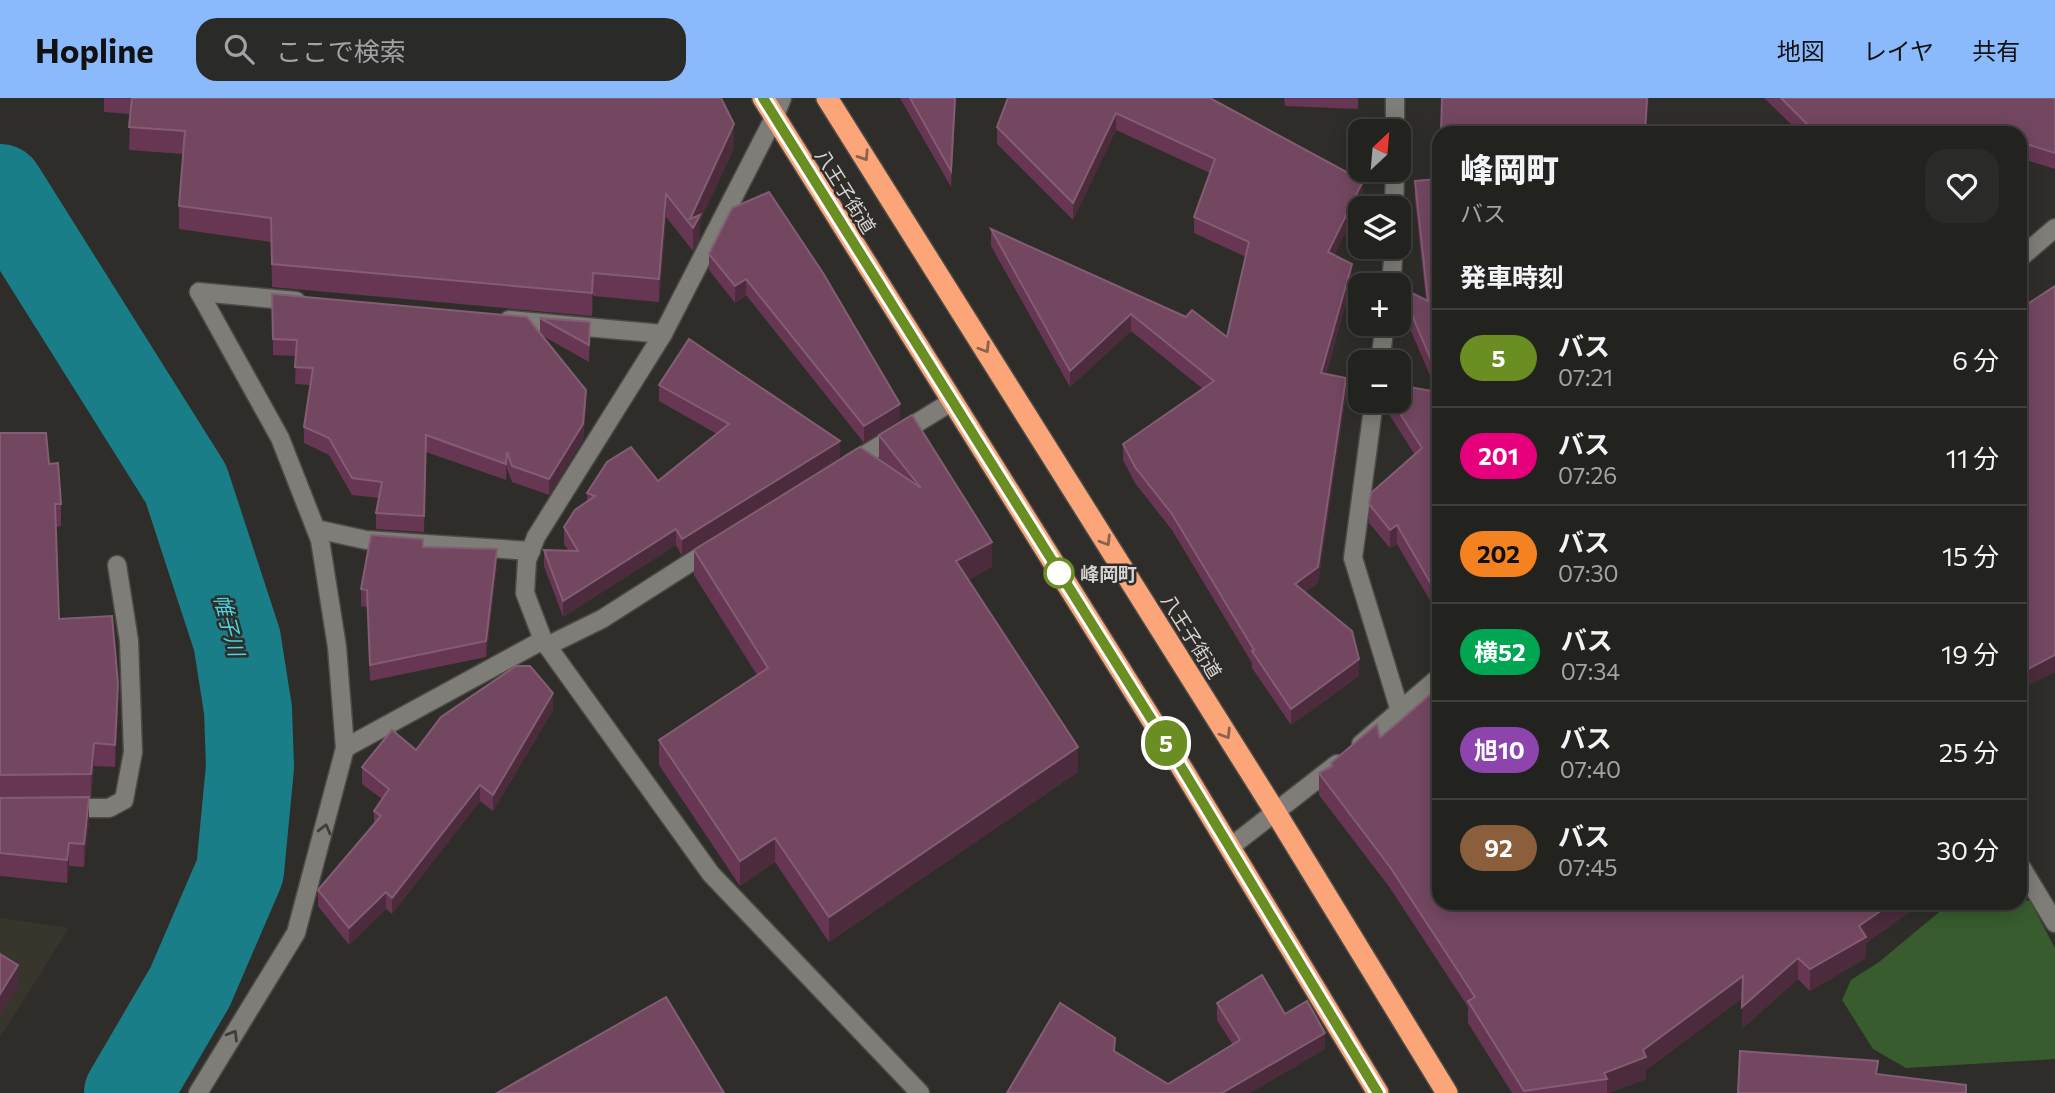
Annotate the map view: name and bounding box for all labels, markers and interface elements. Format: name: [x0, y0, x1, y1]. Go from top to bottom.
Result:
search box: [196, 18, 686, 81]
text: Hopline: [35, 29, 154, 70]
icon: search: [220, 30, 258, 68]
text: ここで検索: [276, 35, 406, 66]
text: 地図: [1777, 36, 1825, 65]
text: レイヤ: [1863, 36, 1934, 65]
text: 共有: [1972, 36, 2020, 65]
north arrow: [1348, 119, 1410, 182]
map controls: [1348, 119, 1411, 413]
street label: 八王子街道: [811, 145, 881, 237]
one-way arrow: [855, 148, 868, 161]
text: 峰岡町: [1460, 148, 1559, 189]
button: heart: [1925, 149, 1999, 223]
button: layers: [1348, 196, 1411, 259]
text: バス: [1460, 199, 1506, 227]
text: 発車時刻: [1460, 261, 1564, 292]
button: +: [1348, 273, 1411, 336]
text: バス: [1558, 330, 1610, 361]
one-way arrow: [976, 340, 989, 353]
text: 5: [1492, 343, 1506, 372]
text: 6 分: [1952, 344, 1999, 375]
button: −: [1348, 350, 1411, 413]
text: 07:21: [1558, 363, 1613, 391]
text: バス: [1558, 428, 1610, 459]
text: 201: [1478, 441, 1519, 470]
text: 11 分: [1946, 442, 1999, 473]
text: 07:26: [1558, 461, 1617, 489]
text: バス: [1558, 526, 1610, 557]
one-way arrow: [1097, 533, 1110, 546]
text: 202: [1477, 539, 1520, 568]
text: 15 分: [1942, 540, 1999, 571]
marker: 峰岡町: [1044, 558, 1074, 588]
text: 07:30: [1558, 559, 1619, 587]
place label: 峰岡町: [1080, 562, 1137, 585]
street label: 八王子街道: [1157, 590, 1227, 682]
water label: 帷子川: [210, 591, 251, 661]
text: バス: [1561, 624, 1613, 655]
text: 横52: [1474, 637, 1526, 666]
text: 19 分: [1941, 638, 1999, 669]
text: 07:34: [1561, 657, 1620, 685]
line badge: 5: [1143, 720, 1189, 766]
text: バス: [1560, 722, 1612, 753]
one-way arrow: [1218, 726, 1231, 739]
text: 5: [1159, 728, 1173, 757]
text: 旭10: [1474, 735, 1525, 764]
text: 25 分: [1939, 736, 1999, 767]
text: 07:40: [1560, 755, 1621, 783]
text: バス: [1558, 820, 1610, 851]
one-way arrow: [317, 823, 332, 835]
text: 92: [1484, 833, 1513, 862]
text: 30 分: [1936, 834, 1999, 865]
text: 07:45: [1558, 853, 1618, 881]
one-way arrow: [225, 1029, 238, 1042]

